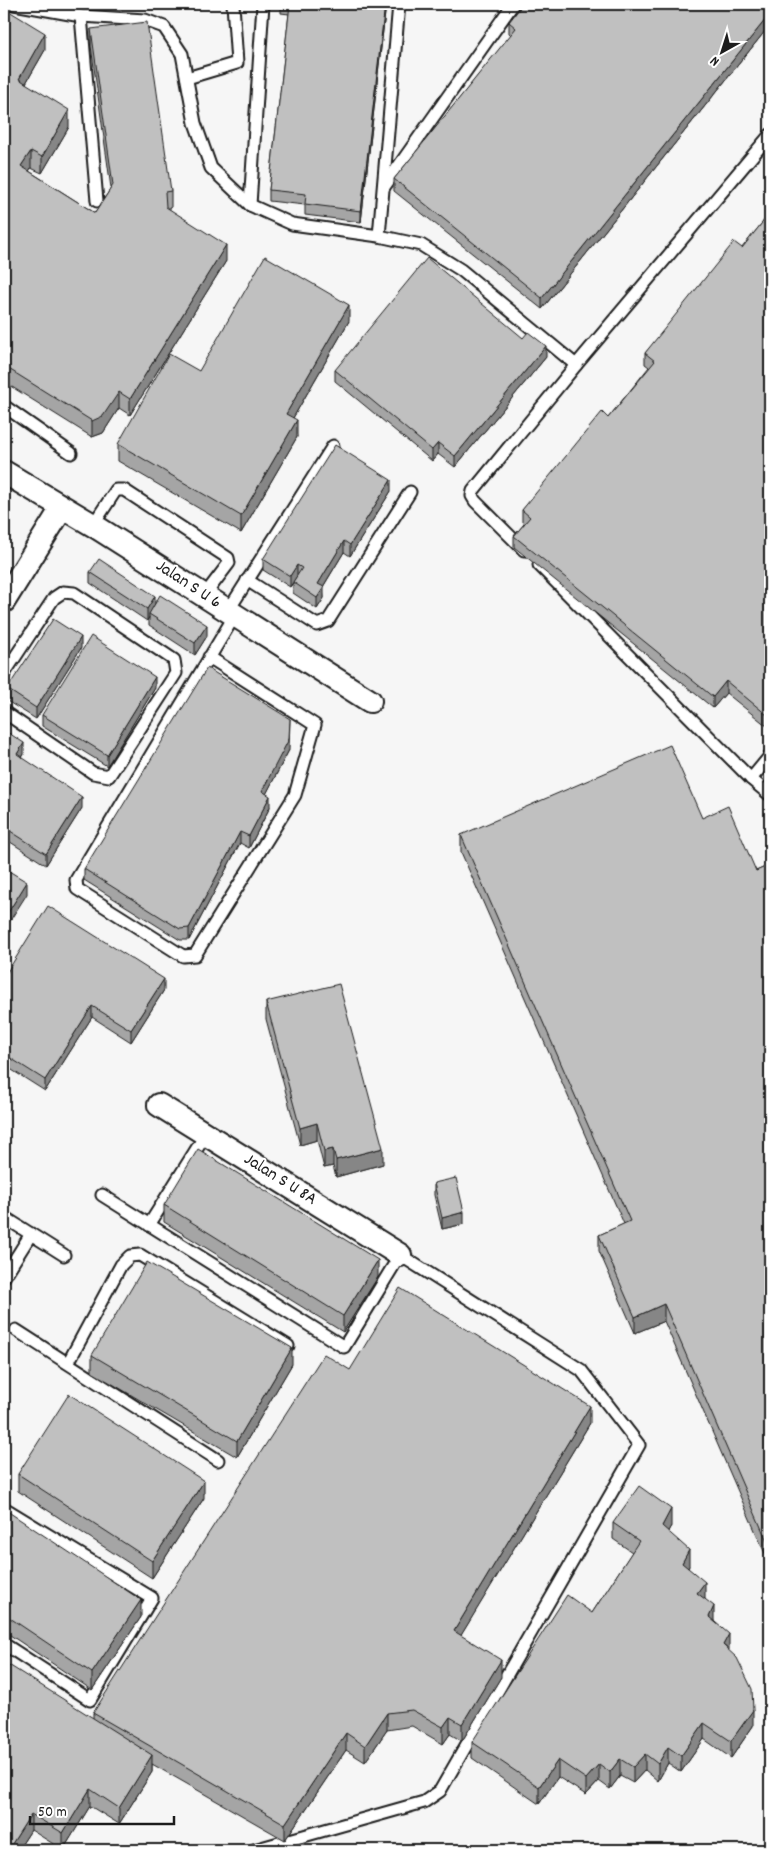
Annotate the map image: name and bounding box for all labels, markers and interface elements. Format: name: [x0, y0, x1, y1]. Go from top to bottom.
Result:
north arrow: [696, 28, 746, 78]
text: N: [706, 51, 724, 70]
street label: Jalan S U 6: [150, 554, 226, 616]
street label: Jalan S U 8A: [239, 1148, 322, 1212]
scale bar: [30, 1794, 174, 1826]
text: 50 m: [38, 1802, 67, 1824]

